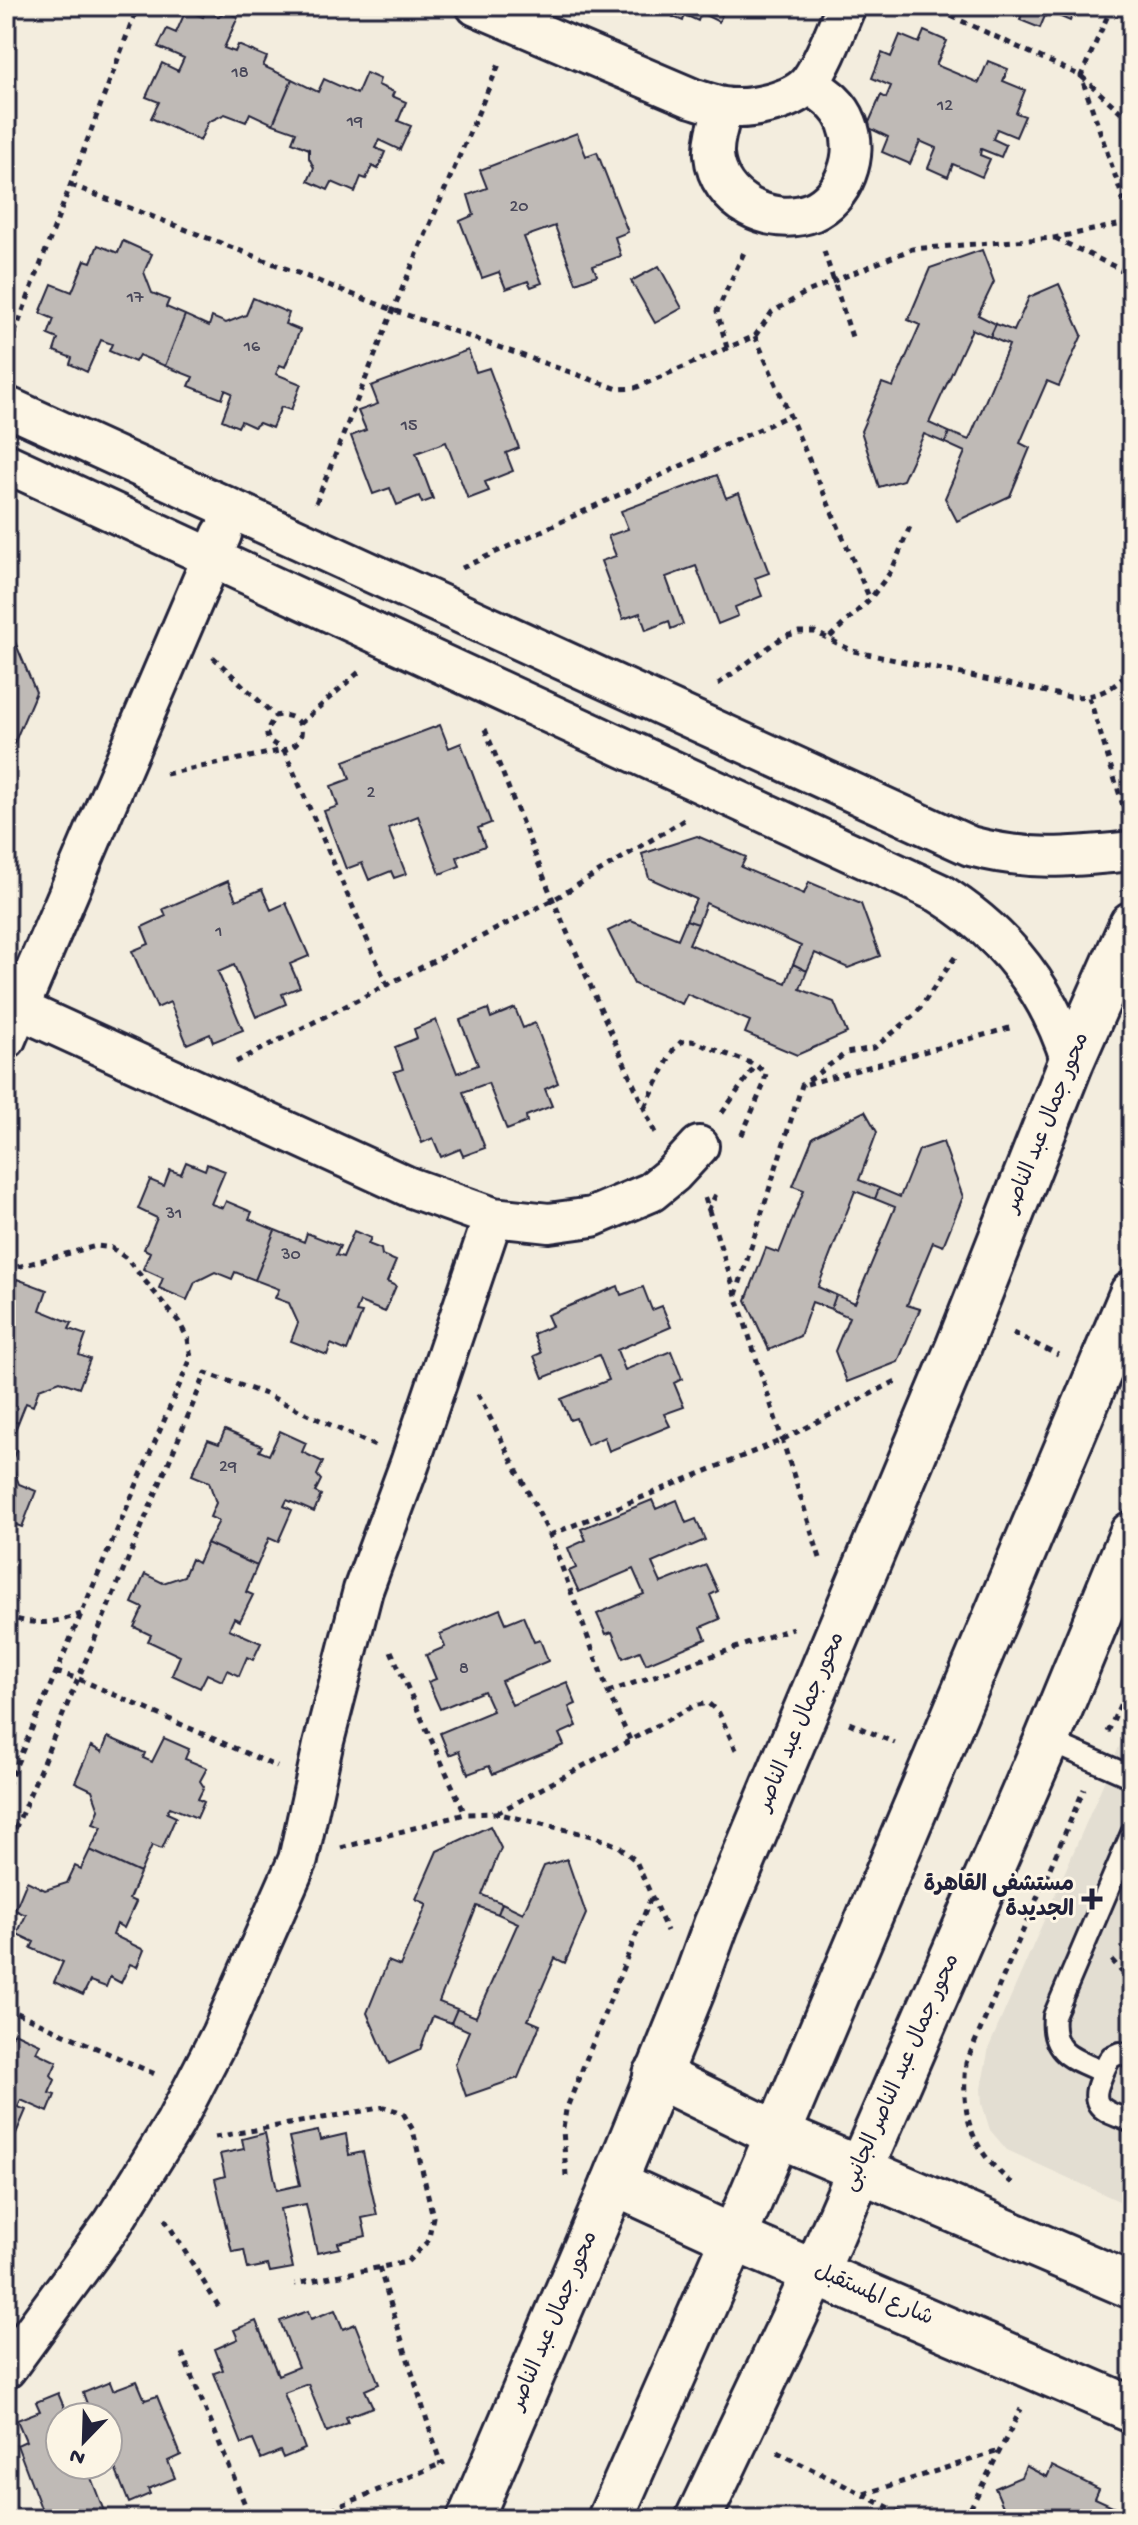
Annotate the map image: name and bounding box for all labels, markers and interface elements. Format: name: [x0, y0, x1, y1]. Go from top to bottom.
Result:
house number: 18: [230, 63, 249, 84]
house number: 12: [936, 96, 953, 117]
house number: 19: [346, 112, 363, 133]
house number: 20: [509, 197, 529, 218]
house number: 17: [126, 288, 144, 309]
house number: 16: [243, 337, 261, 358]
house number: 15: [400, 416, 417, 437]
house number: 2: [367, 783, 376, 804]
house number: 1: [214, 922, 223, 943]
street label: محور جمال عبد الناصر: [999, 1029, 1096, 1219]
house number: 31: [165, 1204, 182, 1225]
house number: 30: [280, 1245, 301, 1266]
house number: 29: [219, 1457, 237, 1478]
street label: محور جمال عبد الناصر: [752, 1629, 851, 1817]
house number: 8: [459, 1659, 469, 1680]
place label: مستشفى القاهرة الجديدة: [924, 1873, 1074, 1924]
marker: مستشفى القاهرة الجديدة: [1081, 1888, 1103, 1910]
street label: محور جمال عبد الناصر الجانبى: [838, 1950, 966, 2196]
street label: محور جمال عبد الناصر: [505, 2228, 604, 2416]
street label: شارع المستقبل: [810, 2259, 936, 2333]
north arrow: [44, 2401, 124, 2481]
text: N: [66, 2441, 89, 2471]

